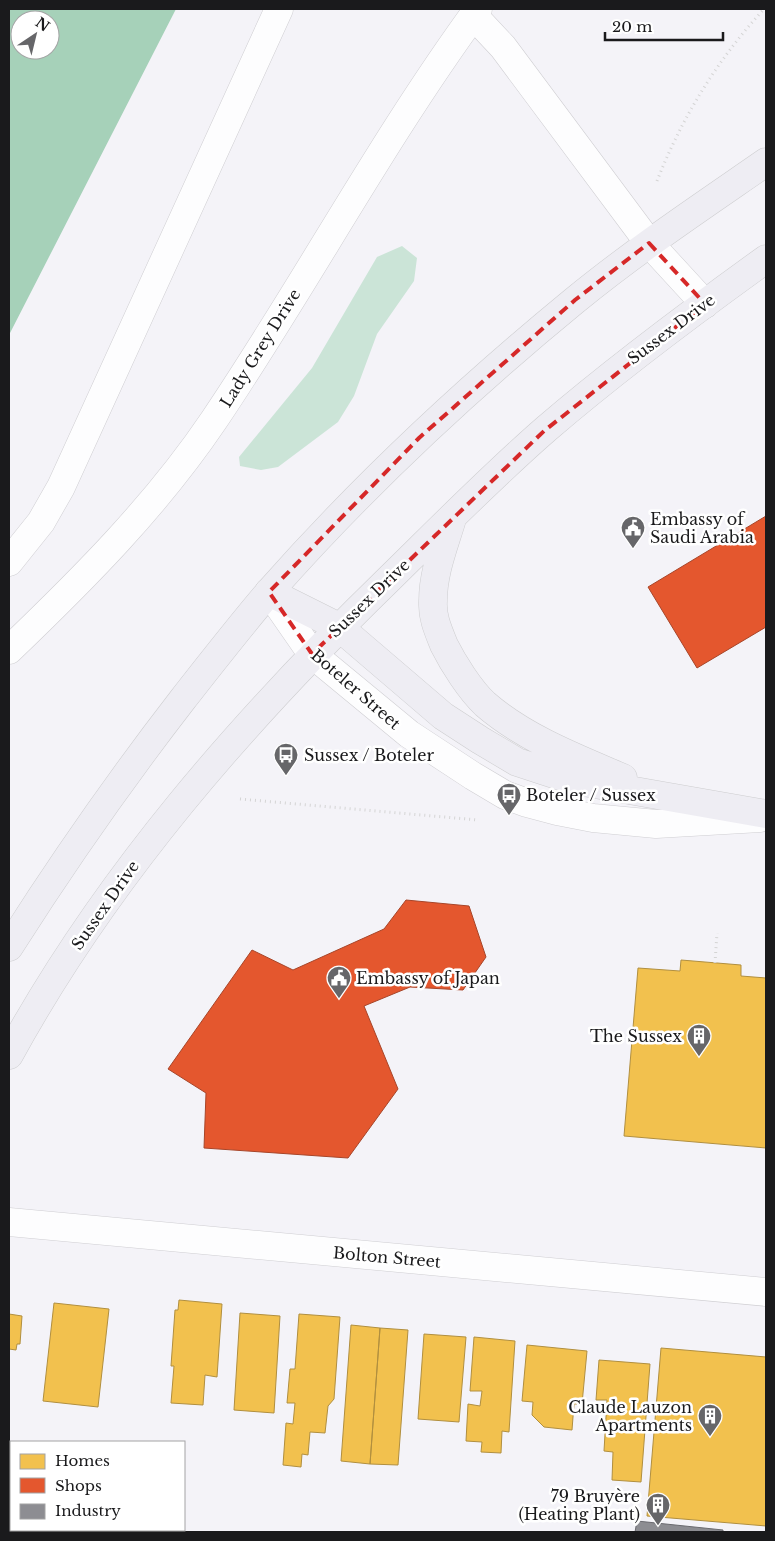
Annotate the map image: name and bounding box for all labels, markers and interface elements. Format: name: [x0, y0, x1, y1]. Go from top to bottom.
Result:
north arrow: [10, 10, 60, 60]
scale bar: [605, 10, 722, 42]
text: N: [32, 13, 53, 36]
text: 20 m: [612, 17, 652, 36]
street label: Lady Grey Drive: [216, 285, 304, 411]
street label: Sussex Drive: [623, 290, 719, 368]
place label: Embassy of Saudi Arabia: [650, 509, 754, 547]
public building icon: Embassy of Saudi Arabia: [620, 515, 646, 549]
street label: Sussex Drive: [324, 555, 414, 641]
street label: Boteler Street: [307, 645, 405, 733]
bus stop icon: Sussex / Boteler: [273, 742, 299, 776]
place label: Sussex / Boteler: [304, 745, 434, 765]
bus stop icon: Boteler / Sussex: [496, 782, 522, 816]
place label: Boteler / Sussex: [526, 785, 656, 805]
street label: Sussex Drive: [67, 856, 143, 954]
public building icon: Embassy of Japan: [326, 965, 352, 999]
place label: Embassy of Japan: [356, 968, 500, 988]
building icon: The Sussex: [686, 1023, 712, 1057]
place label: The Sussex: [590, 1026, 682, 1046]
street label: Bolton Street: [332, 1242, 442, 1272]
place label: Claude Lauzon Apartments: [568, 1397, 692, 1435]
building icon: Claude Lauzon Apartments: [697, 1403, 723, 1437]
legend: [10, 1441, 185, 1531]
text: Homes: [55, 1451, 110, 1470]
text: Shops: [55, 1476, 102, 1495]
place label: 79 Bruyère (Heating Plant): [518, 1486, 640, 1524]
building icon: 79 Bruyère (Heating Plant): [645, 1492, 671, 1526]
text: Industry: [55, 1501, 121, 1520]

